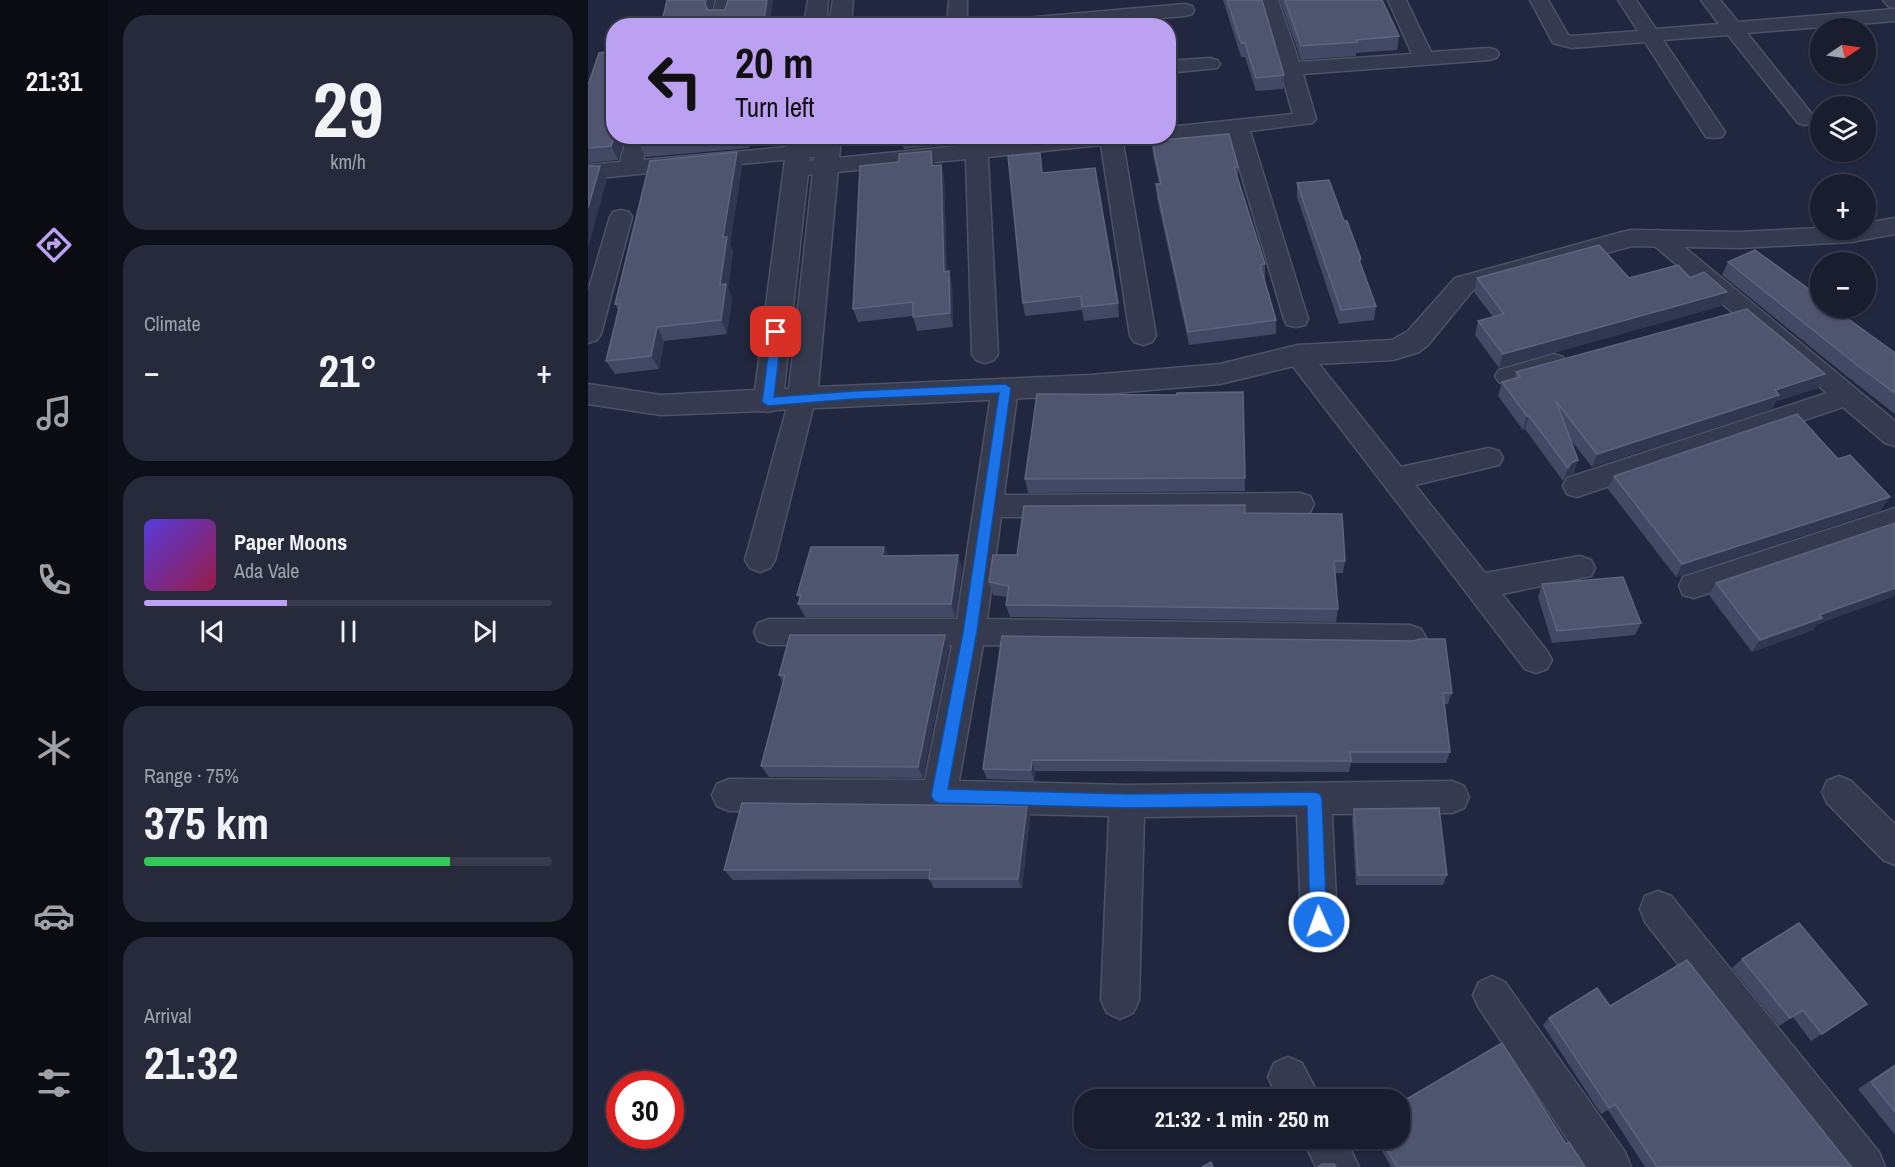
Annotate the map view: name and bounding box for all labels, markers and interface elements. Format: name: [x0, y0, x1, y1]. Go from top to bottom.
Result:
north arrow: [1810, 18, 1876, 84]
map controls: [1810, 18, 1876, 318]
text: 20 m: [735, 35, 814, 91]
icon: left: [636, 42, 714, 120]
text: 29: [312, 56, 384, 161]
text: 21:31: [26, 63, 82, 99]
text: Turn left: [735, 89, 814, 125]
button: layers: [1810, 96, 1876, 162]
text: km/h: [330, 148, 366, 175]
button: +: [1810, 174, 1876, 240]
icon: directions: [33, 224, 75, 266]
button: −: [1810, 252, 1876, 318]
pin: [750, 306, 801, 357]
text: Climate: [144, 310, 201, 337]
icon: arrive: [759, 315, 792, 348]
text: 21°: [318, 340, 378, 401]
text: −: [144, 349, 160, 393]
text: +: [536, 349, 552, 393]
icon: music: [33, 392, 75, 434]
text: Paper Moons: [234, 527, 347, 557]
text: Ada Vale: [234, 557, 299, 584]
icon: phone: [33, 559, 75, 601]
icon: previous: [196, 615, 229, 648]
icon: pause: [332, 615, 365, 648]
icon: next: [468, 615, 501, 648]
icon: climate: [33, 727, 75, 769]
text: Range · 75%: [144, 762, 239, 789]
text: 375 km: [144, 792, 269, 853]
position arrow: [1287, 890, 1351, 954]
icon: car: [33, 895, 75, 937]
text: Arrival: [144, 1002, 191, 1029]
text: 21:32: [144, 1032, 238, 1093]
icon: filters: [33, 1062, 75, 1104]
speed limit sign: 30: [606, 1071, 684, 1149]
text: 21:32 · 1 min · 250 m: [1155, 1104, 1329, 1134]

